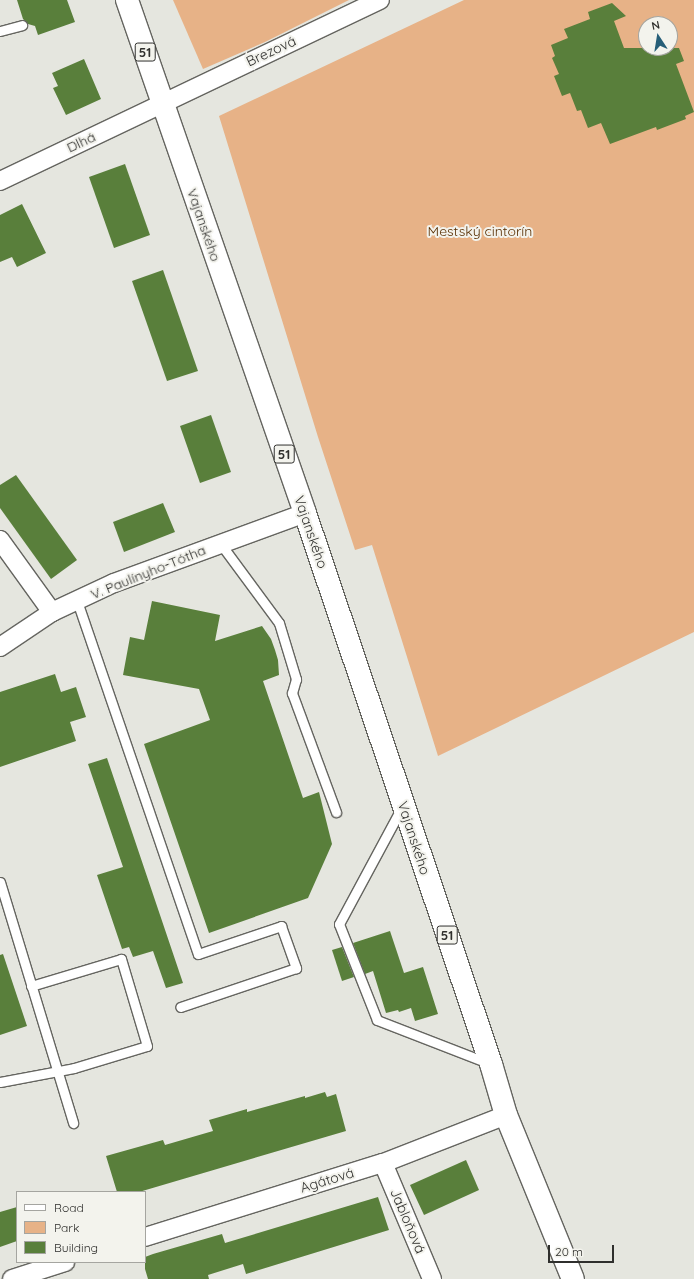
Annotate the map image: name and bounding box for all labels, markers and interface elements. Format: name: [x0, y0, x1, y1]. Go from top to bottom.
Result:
north arrow: [638, 16, 678, 56]
text: N: [650, 18, 661, 33]
street label: Brezová: [243, 32, 299, 70]
road number: 51: [134, 41, 156, 63]
street label: Dlhá: [64, 128, 98, 156]
street label: Vajanského: [184, 186, 224, 264]
park label: Mestský cintorín: [428, 223, 532, 239]
road number: 51: [273, 443, 295, 465]
street label: Vajanského: [291, 493, 331, 571]
street label: V. Paulínyho-Tótha: [88, 541, 208, 603]
street label: Vajanského: [394, 799, 434, 877]
road number: 51: [436, 924, 458, 946]
street label: Agátová: [298, 1164, 356, 1196]
street label: Jabloňová: [387, 1186, 429, 1256]
legend: [16, 1191, 146, 1263]
text: Road: [54, 1200, 84, 1215]
text: Park: [54, 1220, 79, 1235]
scale bar: [550, 1237, 616, 1263]
text: Building: [54, 1240, 98, 1255]
text: 20 m: [555, 1244, 583, 1259]

